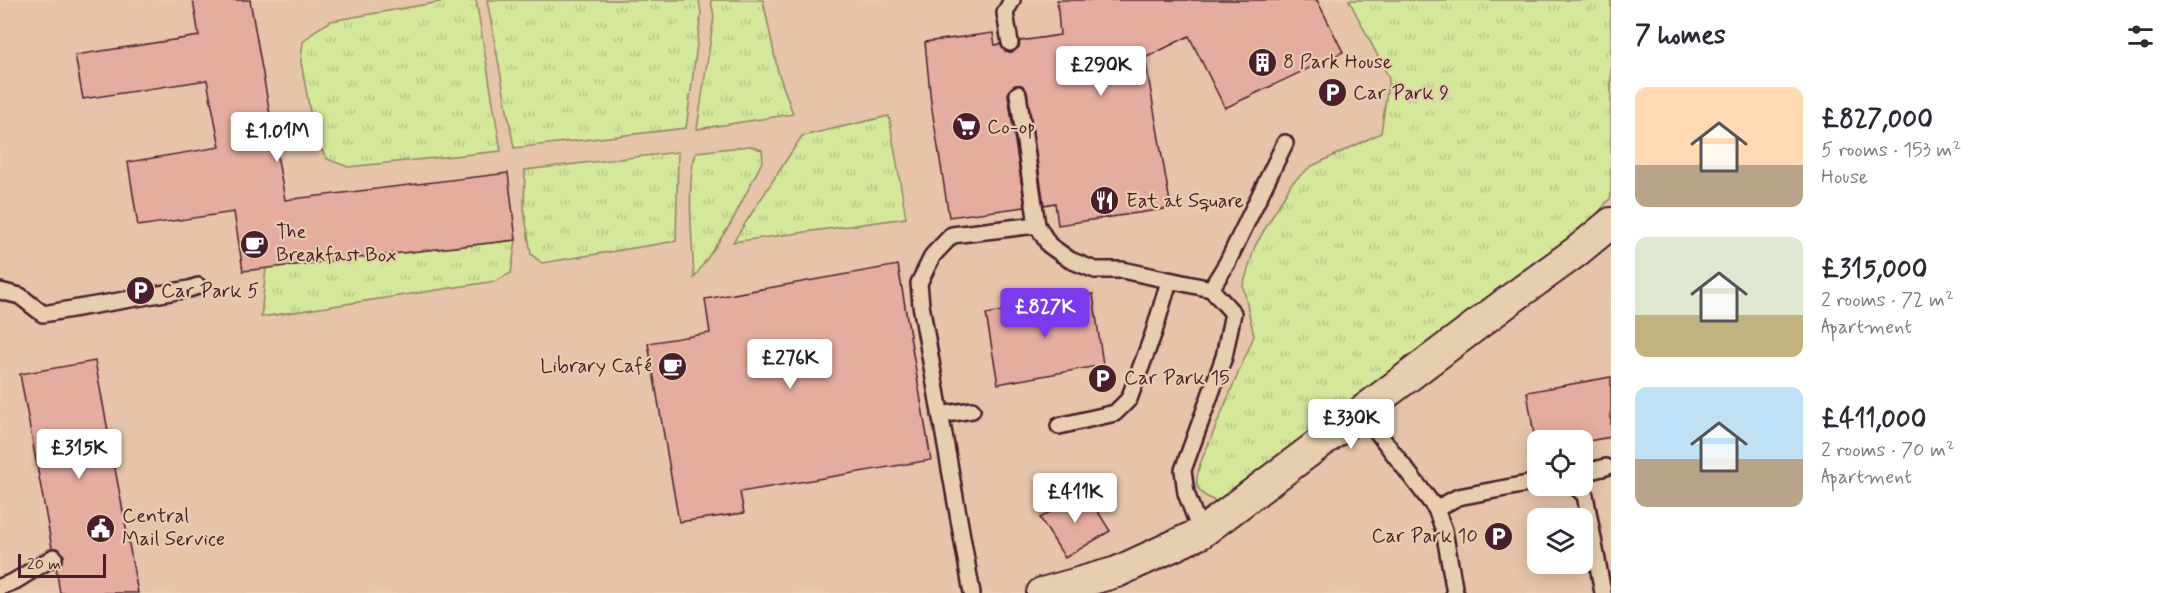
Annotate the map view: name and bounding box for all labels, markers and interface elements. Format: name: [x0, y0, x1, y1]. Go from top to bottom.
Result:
text: 7 homes: [1635, 19, 1726, 53]
icon: filters: [2124, 20, 2157, 53]
pin: £290K: [1059, 46, 1143, 97]
building icon: 8 Park House: [1246, 46, 1278, 78]
place label: 8 Park House: [1283, 49, 1392, 76]
text: £290K: [1070, 52, 1132, 79]
parking icon: Car Park 9: [1316, 77, 1348, 109]
place label: Car Park 9: [1353, 80, 1449, 107]
text: £827,000: [1821, 103, 1933, 137]
supermarket icon: Co-op: [950, 111, 982, 143]
icon: home: [1683, 111, 1755, 183]
pin: £1.01M: [228, 112, 326, 163]
place label: Co-op: [987, 114, 1035, 141]
text: £1.01M: [245, 118, 309, 145]
text: 5 rooms · 153 m²: [1821, 137, 1961, 164]
text: House: [1821, 164, 1868, 191]
restaurant icon: Eat at Square: [1089, 185, 1121, 217]
place label: Eat at Square: [1126, 188, 1244, 215]
place label: The Breakfast Box: [276, 219, 396, 269]
cafe icon: The Breakfast Box: [239, 228, 271, 260]
text: £315,000: [1821, 253, 1927, 287]
icon: home: [1683, 261, 1755, 333]
parking icon: Car Park 5: [124, 275, 156, 307]
place label: Car Park 5: [161, 278, 259, 305]
text: 2 rooms · 72 m²: [1821, 287, 1954, 314]
pin: £827K: [1003, 288, 1087, 339]
text: £827K: [1014, 294, 1076, 321]
text: Apartment: [1821, 314, 1912, 341]
pin: £276K: [748, 339, 832, 390]
text: £276K: [761, 345, 819, 372]
cafe icon: Library Café: [657, 350, 689, 382]
place label: Library Café: [540, 353, 652, 380]
parking icon: Car Park 15: [1087, 362, 1119, 394]
place label: Car Park 15: [1124, 365, 1230, 392]
pin: £330K: [1309, 399, 1393, 450]
text: £411,000: [1821, 403, 1926, 437]
text: £330K: [1322, 405, 1380, 432]
icon: home: [1683, 411, 1755, 483]
pin: £315K: [37, 429, 121, 480]
map controls: [1527, 430, 1593, 574]
button: locate: [1527, 430, 1593, 496]
text: £315K: [51, 435, 107, 462]
text: 2 rooms · 70 m²: [1821, 437, 1955, 464]
text: Apartment: [1821, 464, 1912, 491]
pin: £411K: [1033, 473, 1117, 524]
text: £411K: [1047, 479, 1103, 506]
place label: Central Mail Service: [122, 503, 225, 553]
button: layers: [1527, 508, 1593, 574]
public building icon: Central Mail Service: [85, 512, 117, 544]
parking icon: Car Park 10: [1483, 520, 1515, 552]
place label: Car Park 10: [1371, 523, 1478, 550]
scale bar: [18, 551, 106, 578]
text: 20 m: [27, 554, 61, 575]

